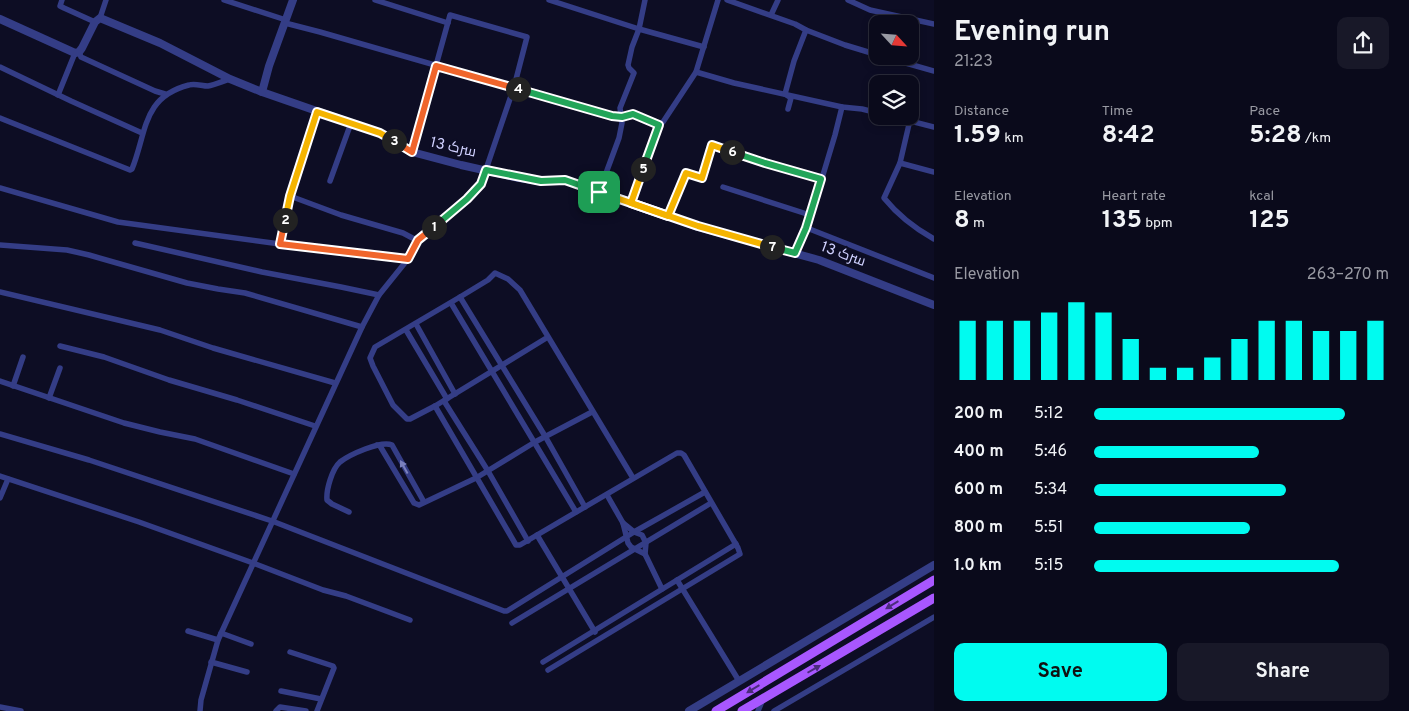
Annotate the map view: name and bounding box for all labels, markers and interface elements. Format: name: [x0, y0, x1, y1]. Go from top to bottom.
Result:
north arrow: [869, 15, 919, 65]
map controls: [869, 15, 919, 125]
text: Evening run: [954, 15, 1110, 51]
button: share: [1337, 17, 1389, 69]
text: 21:23: [954, 52, 993, 72]
button: layers: [869, 75, 919, 125]
pin: 4: [506, 76, 530, 102]
text: 4: [514, 81, 523, 98]
text: Distance: [954, 103, 1009, 120]
text: Time: [1102, 103, 1133, 120]
text: Pace: [1249, 103, 1280, 120]
text: 1.59: [954, 120, 1001, 152]
text: 8:42: [1102, 120, 1155, 152]
text: 5:28: [1249, 120, 1302, 152]
pin: 3: [382, 128, 406, 154]
text: km: [1001, 130, 1024, 147]
text: /km: [1302, 130, 1331, 147]
text: 3: [390, 133, 399, 150]
street label: سرک 13: [428, 134, 478, 162]
pin: 6: [720, 140, 744, 164]
text: 6: [728, 144, 737, 161]
pin: 5: [630, 156, 656, 182]
text: 5: [639, 161, 648, 178]
pin: [578, 171, 620, 213]
icon: arrive: [585, 178, 613, 206]
text: Elevation: [954, 188, 1012, 205]
text: Heart rate: [1102, 188, 1166, 205]
text: kcal: [1249, 188, 1274, 205]
text: 8: [954, 205, 970, 237]
text: 135: [1102, 205, 1142, 237]
text: 125: [1249, 205, 1290, 237]
pin: 2: [272, 208, 298, 232]
text: 2: [281, 212, 290, 229]
pin: 1: [422, 214, 446, 240]
text: m: [970, 215, 985, 232]
text: bpm: [1142, 215, 1173, 232]
text: 1: [432, 219, 437, 236]
pin: 7: [760, 234, 784, 260]
street label: سرک 13: [818, 238, 868, 272]
text: 7: [769, 239, 776, 256]
text: Elevation: [954, 265, 1020, 285]
text: 263–270 m: [1307, 265, 1389, 285]
text: 200 m: [954, 404, 1003, 424]
text: 5:12: [1034, 404, 1063, 424]
text: 400 m: [954, 442, 1003, 462]
text: 5:46: [1034, 442, 1067, 462]
one-way arrow: [400, 460, 408, 474]
text: 600 m: [954, 480, 1003, 500]
text: 5:34: [1034, 480, 1067, 500]
text: 800 m: [954, 518, 1003, 538]
text: 5:51: [1034, 518, 1063, 538]
text: 1.0 km: [954, 556, 1002, 576]
text: 5:15: [1034, 556, 1063, 576]
one-way arrow: [886, 601, 899, 610]
button: Save: [954, 643, 1167, 701]
button: Share: [1177, 643, 1389, 701]
one-way arrow: [807, 664, 820, 673]
one-way arrow: [746, 684, 759, 693]

